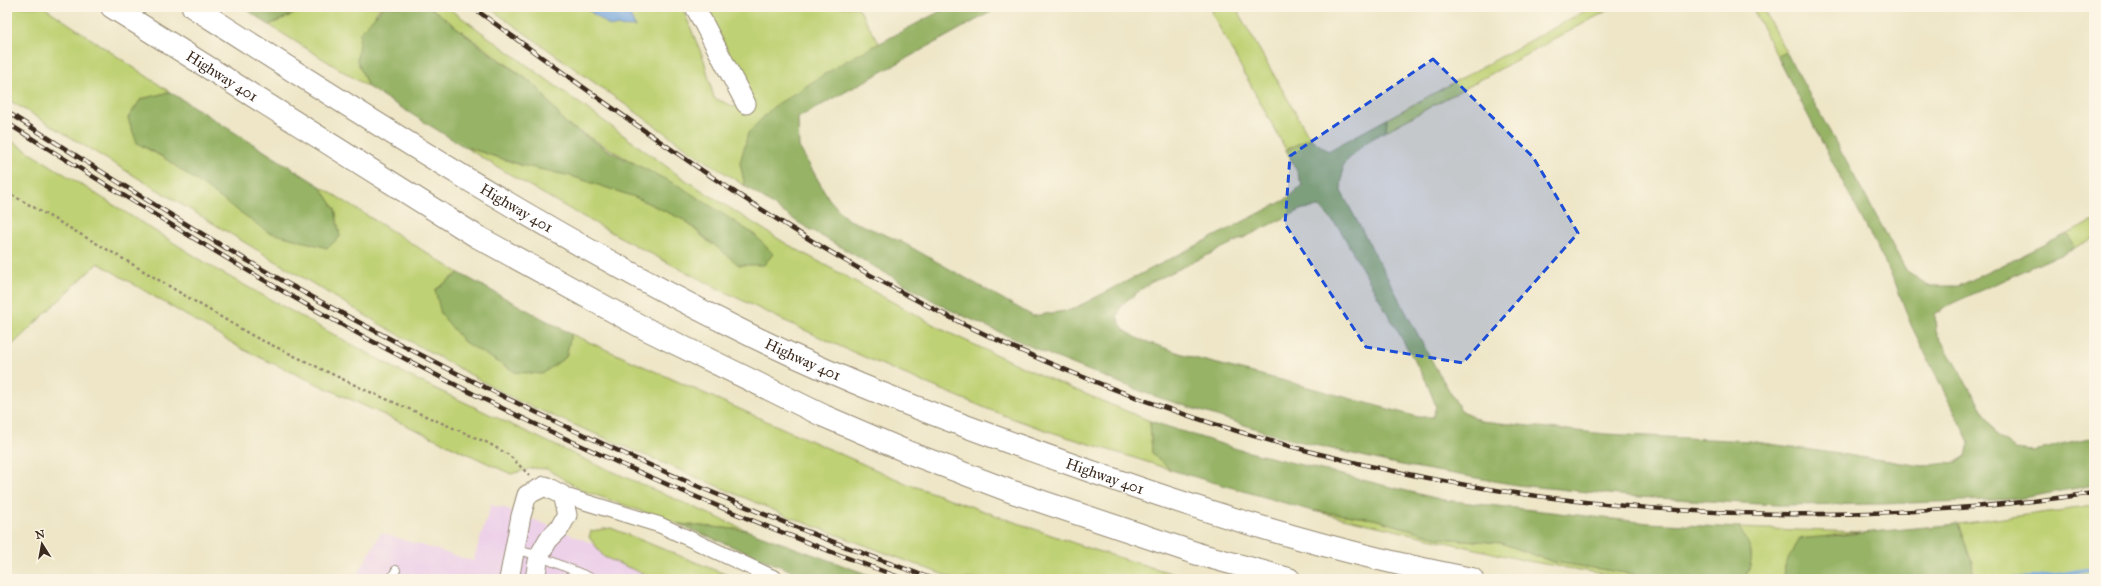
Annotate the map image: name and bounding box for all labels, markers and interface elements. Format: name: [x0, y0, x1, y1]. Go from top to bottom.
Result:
street label: Highway 401: [183, 47, 261, 106]
street label: Highway 401: [477, 180, 556, 237]
street label: Highway 401: [762, 335, 844, 384]
street label: Highway 401: [1064, 454, 1146, 498]
north arrow: [22, 524, 62, 564]
text: N: [34, 527, 47, 542]

